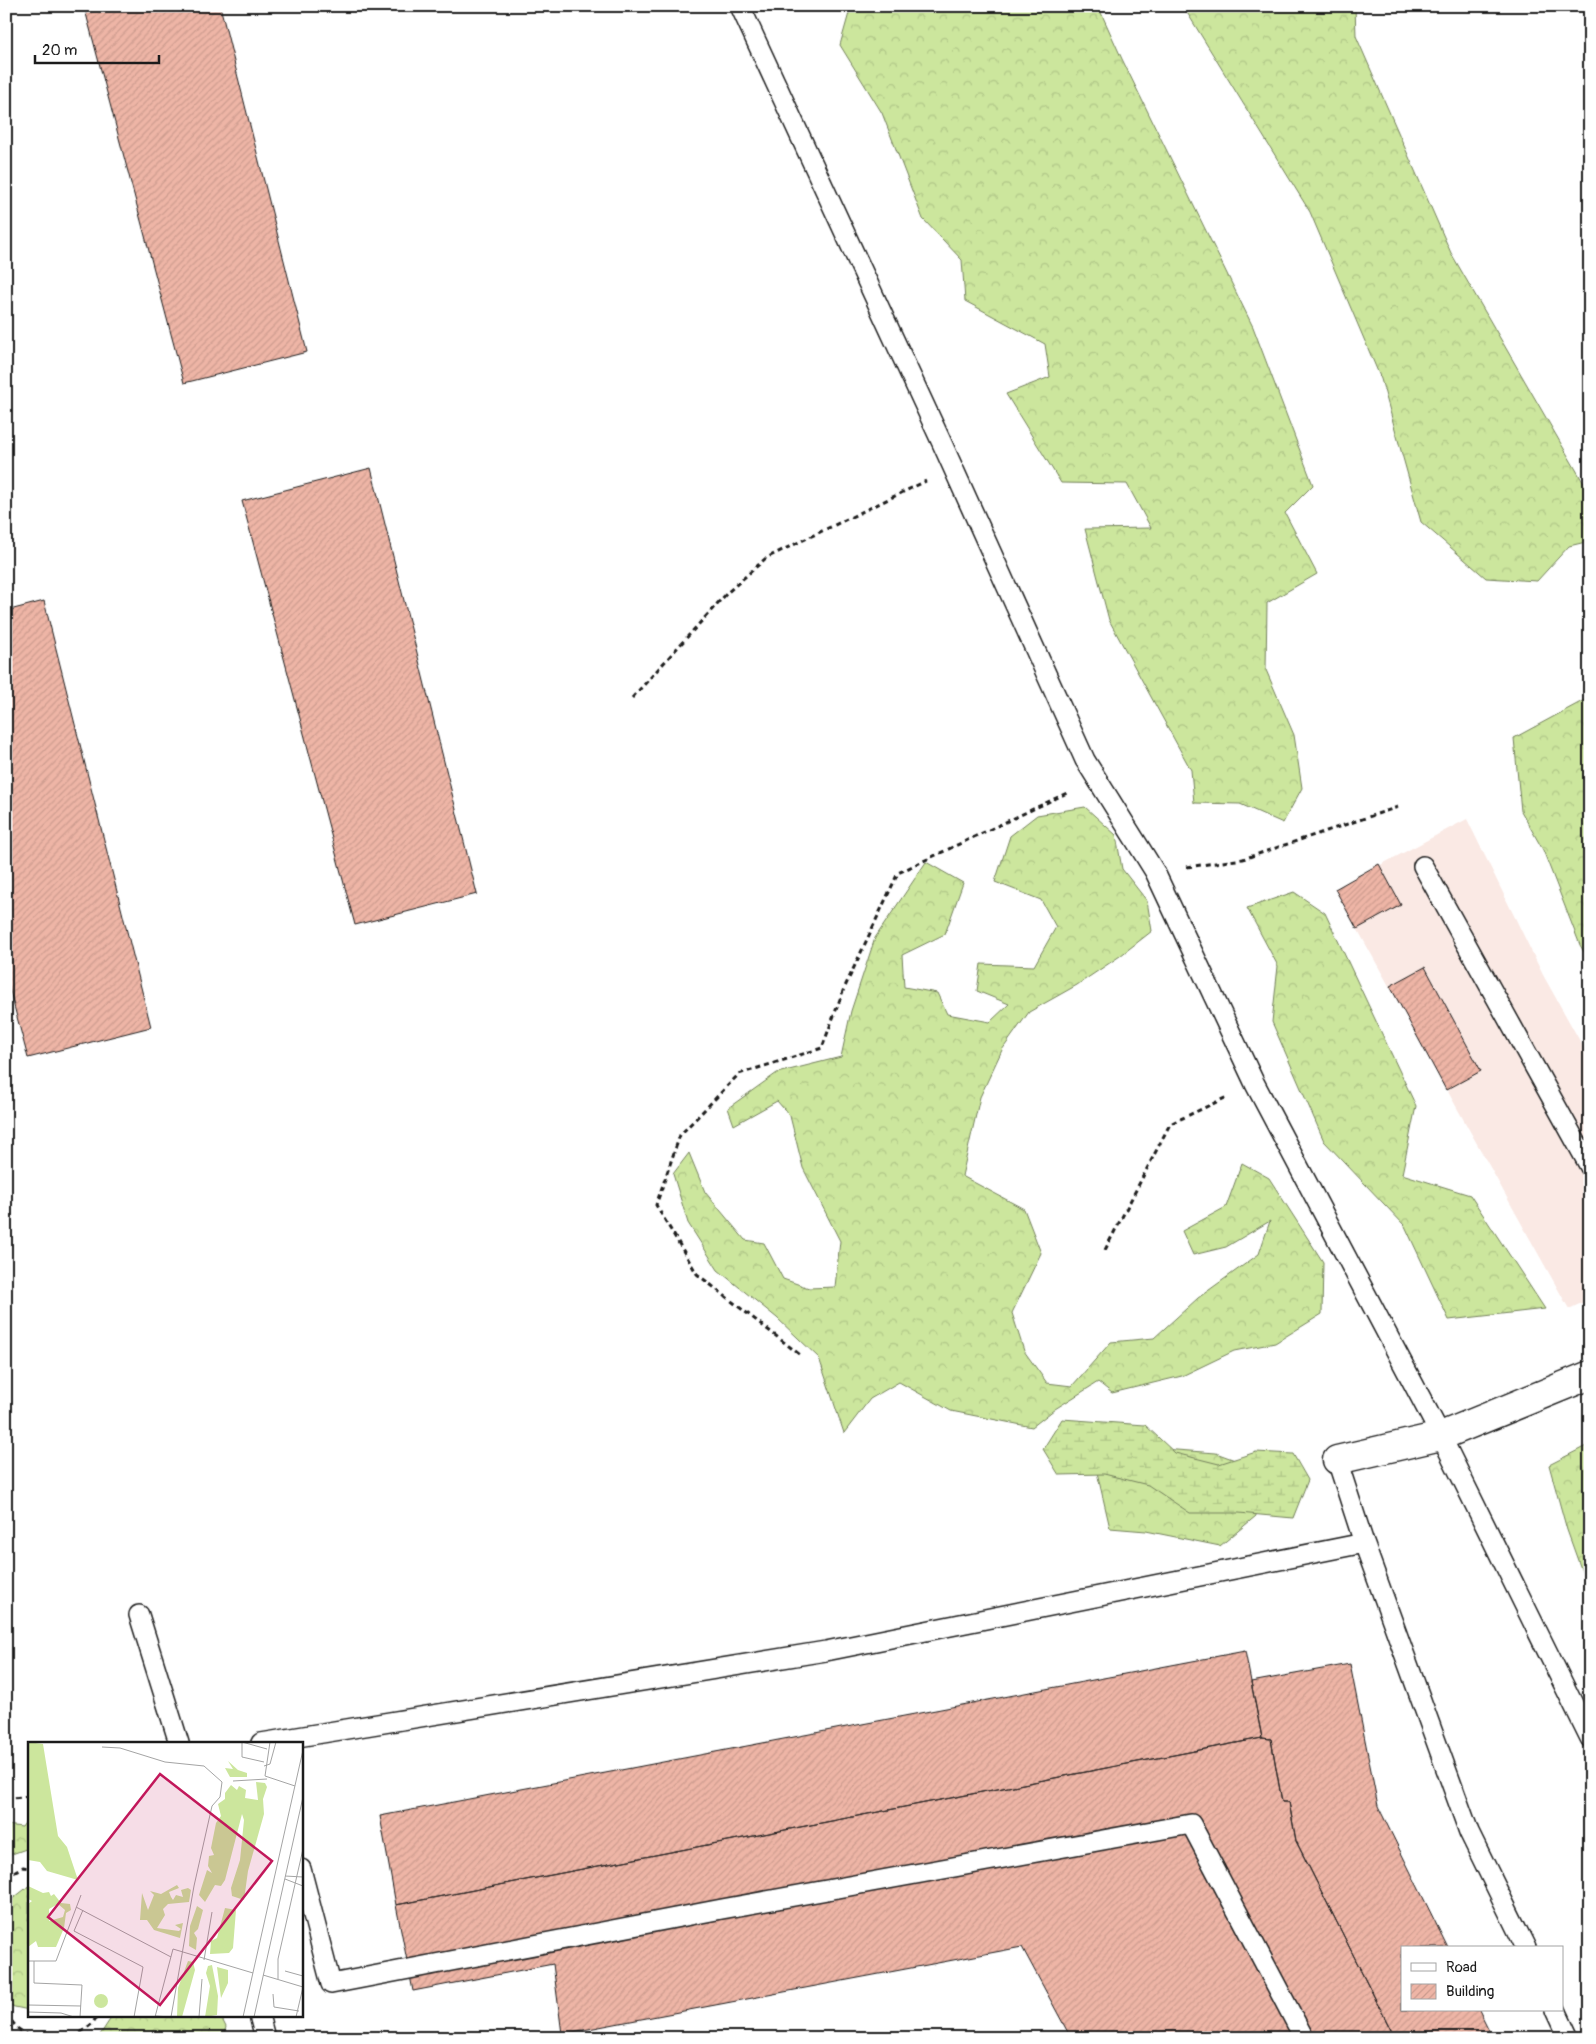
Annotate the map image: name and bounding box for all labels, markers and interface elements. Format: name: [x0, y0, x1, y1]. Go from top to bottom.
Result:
scale bar: [35, 32, 159, 64]
text: 20 m: [42, 41, 77, 60]
inset map: [28, 1742, 302, 2016]
legend: [1401, 1946, 1564, 2012]
text: Road: [1446, 1958, 1477, 1977]
text: Building: [1446, 1982, 1494, 2001]

